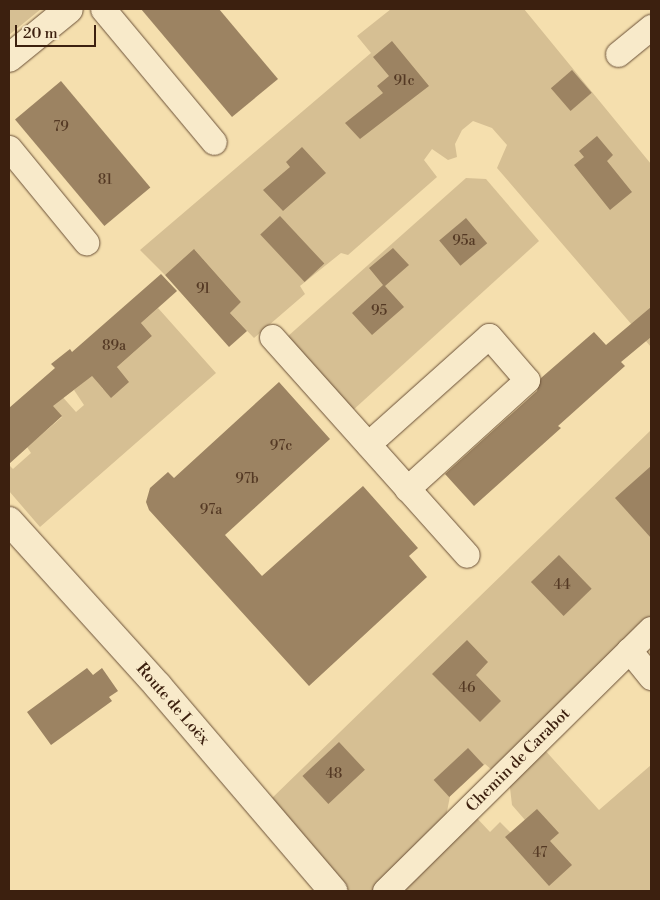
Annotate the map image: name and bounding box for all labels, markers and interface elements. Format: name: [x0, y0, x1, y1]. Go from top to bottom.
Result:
scale bar: [18, 15, 99, 47]
text: 20 m: [23, 24, 58, 43]
house number: 91c: [393, 73, 415, 89]
house number: 79: [53, 119, 69, 135]
house number: 81: [98, 172, 112, 188]
house number: 95a: [452, 233, 476, 249]
house number: 91: [196, 281, 210, 297]
house number: 95: [371, 303, 387, 319]
house number: 89a: [102, 338, 126, 354]
house number: 97c: [270, 438, 292, 454]
house number: 97b: [235, 471, 259, 487]
house number: 97a: [200, 502, 222, 518]
house number: 44: [554, 577, 570, 593]
street label: Route de Loëx: [132, 659, 214, 749]
house number: 46: [459, 680, 475, 696]
street label: Chemin de Carabot: [462, 704, 574, 816]
house number: 48: [326, 766, 342, 782]
house number: 47: [533, 845, 547, 861]

